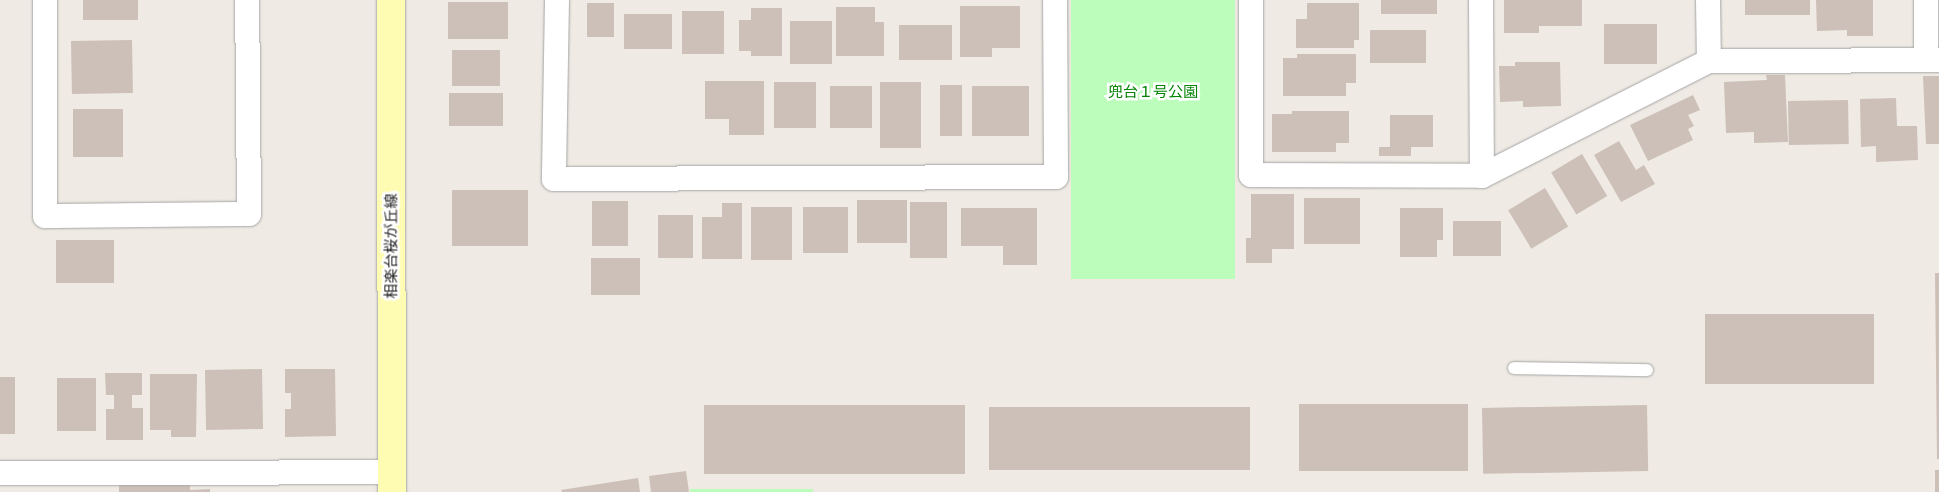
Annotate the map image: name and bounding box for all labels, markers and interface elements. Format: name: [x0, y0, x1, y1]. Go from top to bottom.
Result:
park label: 兜台１号公園: [1108, 83, 1198, 101]
street label: 相楽台桜が丘線: [382, 194, 400, 298]

